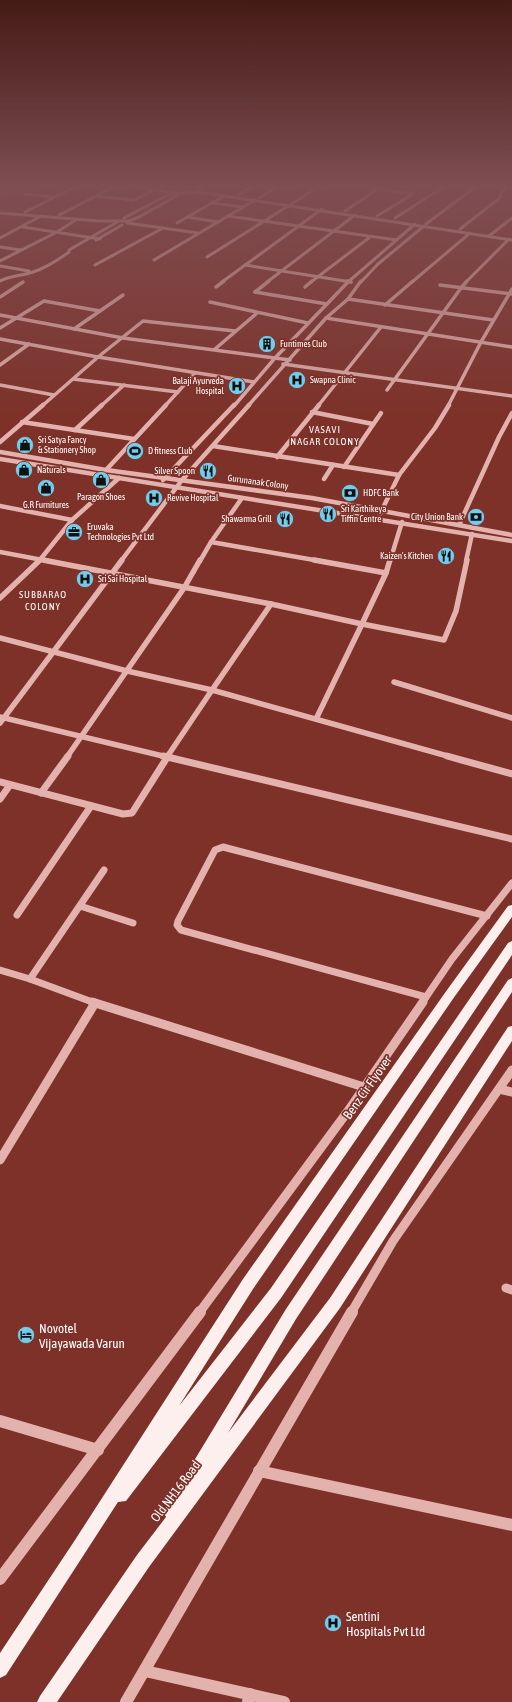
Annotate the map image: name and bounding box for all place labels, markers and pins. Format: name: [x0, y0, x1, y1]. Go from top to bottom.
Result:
building icon: Funtimes Club: [257, 334, 277, 354]
place label: Funtimes Club: [280, 339, 327, 349]
hospital icon: Swapna Clinic: [287, 370, 307, 390]
place label: Swapna Clinic: [310, 375, 356, 385]
place label: Balaji Ayurveda Hospital: [172, 376, 225, 396]
hospital icon: Balaji Ayurveda Hospital: [227, 376, 247, 396]
shop icon: Sri Satya Fancy & Stationery Shop: [15, 435, 35, 455]
place label: Sri Satya Fancy & Stationery Shop: [38, 435, 96, 455]
sports icon: D fitness Club: [125, 441, 145, 461]
place label: D fitness Club: [148, 446, 193, 456]
shop icon: Naturals: [14, 460, 34, 480]
restaurant icon: Silver Spoon: [198, 461, 218, 481]
place label: Naturals: [37, 465, 66, 475]
place label: Silver Spoon: [154, 466, 195, 476]
shop icon: Paragon Shoes: [91, 470, 111, 490]
shop icon: G.R Furnitures: [36, 478, 56, 498]
bank icon: HDFC Bank: [340, 483, 360, 503]
hospital icon: Revive Hospital: [144, 488, 164, 508]
place label: HDFC Bank: [363, 488, 399, 498]
place label: Paragon Shoes: [77, 492, 125, 502]
place label: Revive Hospital: [167, 493, 219, 503]
place label: G.R Furnitures: [23, 500, 69, 510]
restaurant icon: Sri Karthikeya Tiffin Centre: [318, 504, 338, 524]
place label: Sri Karthikeya Tiffin Centre: [341, 504, 386, 524]
bank icon: City Union Bank: [466, 507, 486, 527]
restaurant icon: Shawarma Grill: [275, 509, 295, 529]
place label: City Union Bank: [411, 512, 463, 522]
place label: Shawarma Grill: [221, 514, 273, 524]
office icon: Eruvaka Technologies Pvt Ltd: [64, 522, 84, 542]
place label: Eruvaka Technologies Pvt Ltd: [87, 522, 154, 542]
restaurant icon: Kaizen's Kitchen: [436, 546, 456, 566]
place label: Kaizen's Kitchen: [380, 551, 433, 561]
hospital icon: Sri Sai Hospital: [75, 569, 95, 589]
place label: Sri Sai Hospital: [98, 574, 148, 584]
place label: Novotel Vijayawada Varun: [39, 1321, 125, 1351]
hotel icon: Novotel Vijayawada Varun: [16, 1325, 36, 1345]
place label: Sentini Hospitals Pvt Ltd: [346, 1609, 425, 1639]
hospital icon: Sentini Hospitals Pvt Ltd: [323, 1613, 343, 1633]

